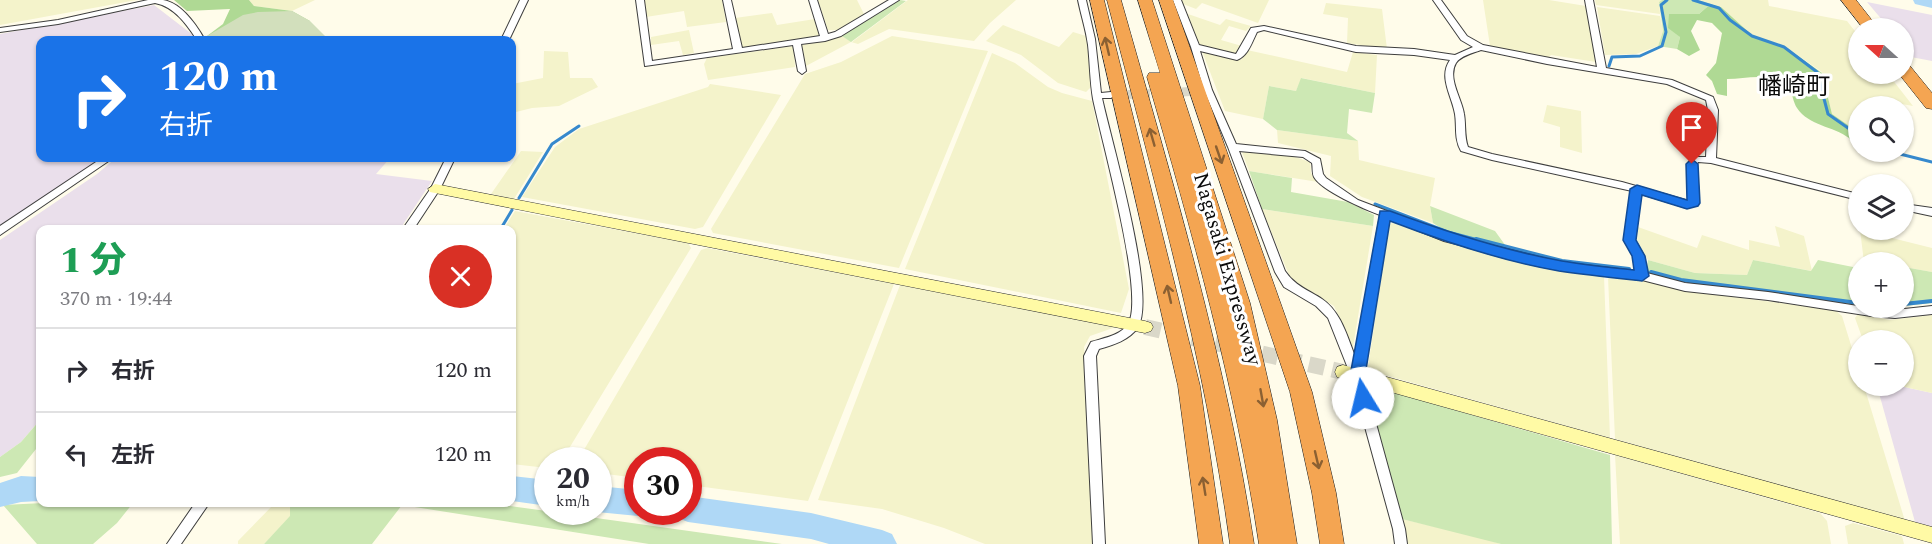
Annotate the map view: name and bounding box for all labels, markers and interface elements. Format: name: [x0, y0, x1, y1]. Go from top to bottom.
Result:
north arrow: [1848, 18, 1914, 84]
map controls: [1848, 18, 1914, 396]
one-way arrow: [1101, 37, 1113, 56]
text: 120 m: [159, 46, 278, 109]
icon: right: [60, 60, 138, 138]
district label: 幡崎町: [1758, 69, 1830, 105]
button: search: [1848, 96, 1914, 162]
pin: [1666, 102, 1717, 164]
text: 右折: [159, 105, 213, 147]
icon: arrive: [1675, 111, 1708, 144]
one-way arrow: [1146, 128, 1157, 147]
one-way arrow: [1215, 145, 1226, 164]
street label: Nagasaki Expressway: [1184, 169, 1270, 370]
button: layers: [1848, 174, 1914, 240]
text: 1 分: [60, 234, 127, 289]
button: close: [429, 245, 492, 308]
button: +: [1848, 252, 1914, 318]
text: 370 m · 19:44: [60, 284, 172, 314]
one-way arrow: [1163, 285, 1174, 304]
button: −: [1848, 330, 1914, 396]
icon: right: [60, 354, 93, 387]
text: 120 m: [435, 354, 492, 387]
text: 右折: [111, 355, 155, 388]
position arrow: [1331, 366, 1395, 430]
one-way arrow: [1257, 388, 1268, 408]
icon: left: [60, 438, 93, 471]
text: 120 m: [435, 438, 492, 471]
text: 左折: [111, 439, 155, 472]
speed limit sign: 30: [624, 447, 702, 525]
one-way arrow: [1311, 450, 1323, 469]
text: 20: [556, 456, 590, 502]
one-way arrow: [1198, 477, 1209, 496]
text: km/h: [556, 490, 590, 513]

